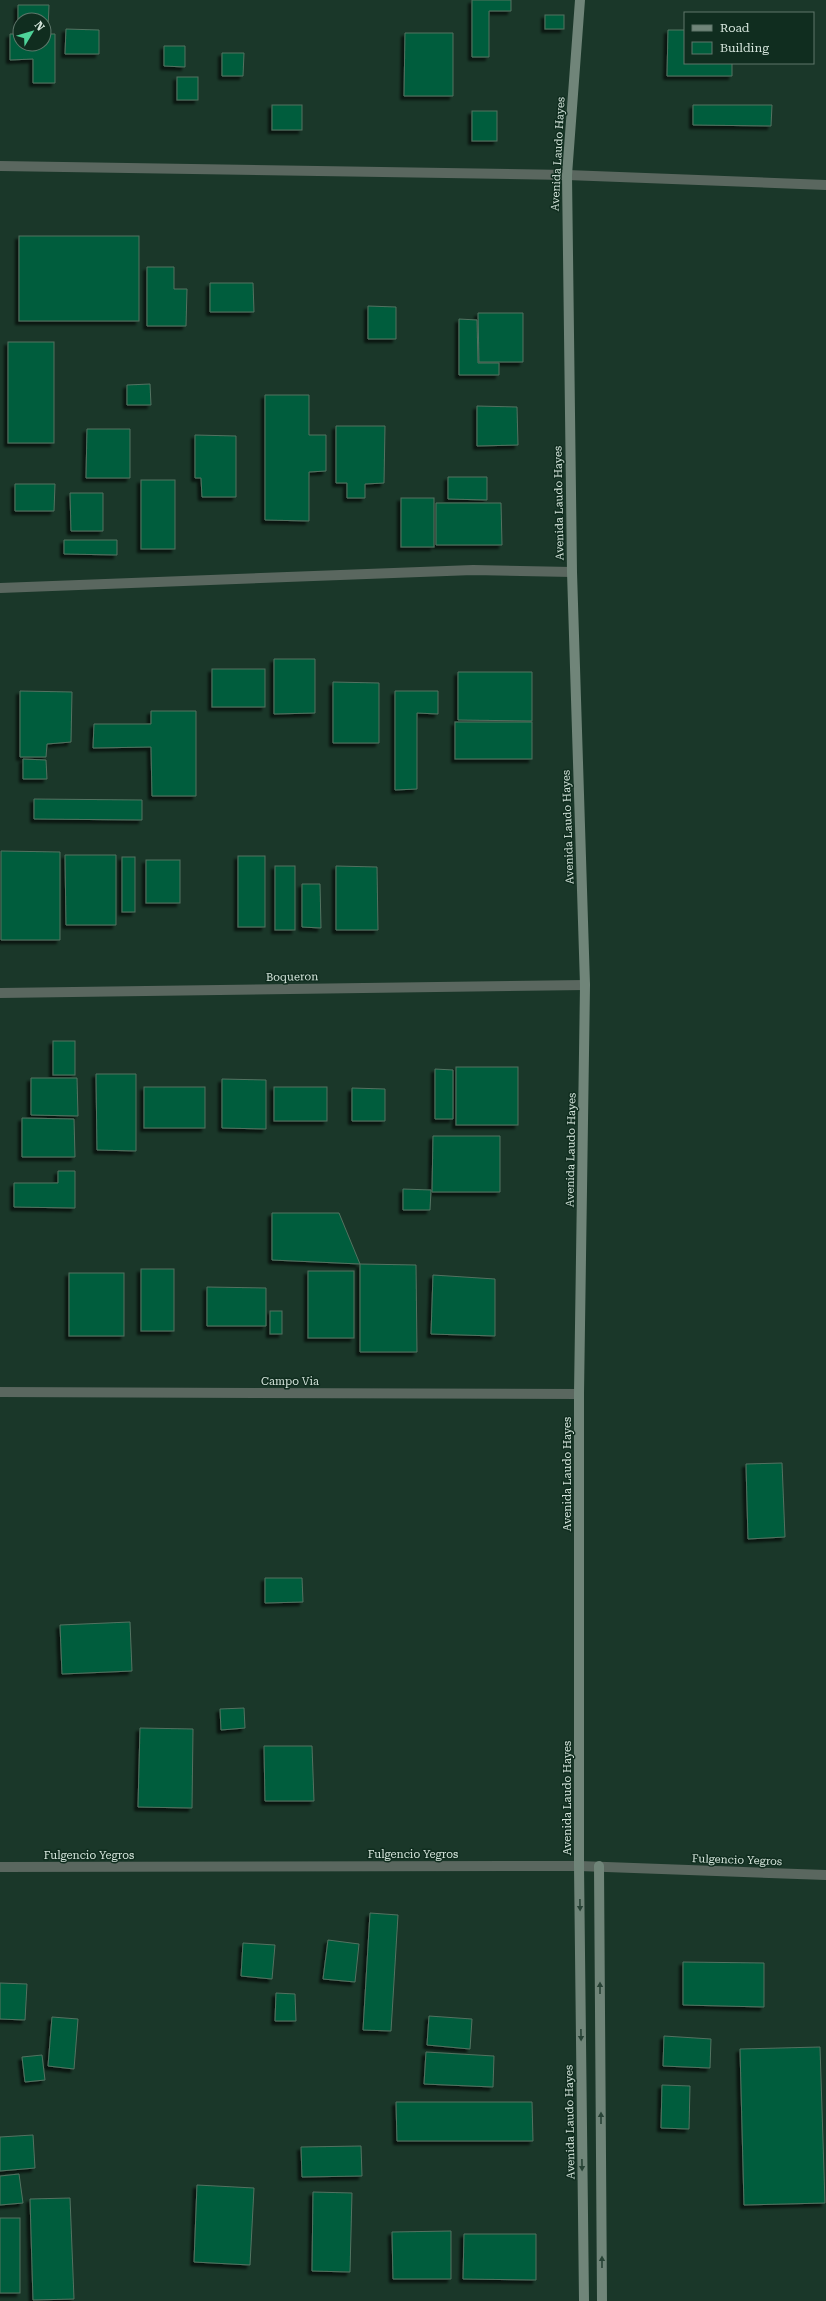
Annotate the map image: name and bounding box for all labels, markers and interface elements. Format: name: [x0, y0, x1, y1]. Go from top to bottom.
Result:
north arrow: [12, 12, 52, 52]
legend: [684, 12, 814, 64]
text: N: [32, 19, 48, 34]
text: Road: [720, 21, 750, 35]
text: Building: [720, 41, 769, 55]
street label: Avenida Laudo Hayes: [549, 96, 567, 212]
street label: Avenida Laudo Hayes: [552, 446, 566, 560]
street label: Avenida Laudo Hayes: [560, 770, 576, 884]
street label: Boqueron: [266, 970, 318, 984]
street label: Avenida Laudo Hayes: [564, 1093, 578, 1207]
street label: Campo Via: [261, 1375, 319, 1388]
street label: Avenida Laudo Hayes: [561, 1417, 574, 1531]
street label: Avenida Laudo Hayes: [561, 1741, 574, 1855]
street label: Fulgencio Yegros: [368, 1848, 458, 1861]
street label: Fulgencio Yegros: [44, 1849, 134, 1862]
street label: Fulgencio Yegros: [692, 1852, 782, 1868]
one-way arrow: [576, 1899, 583, 1911]
one-way arrow: [597, 1981, 603, 1994]
one-way arrow: [578, 2029, 584, 2042]
street label: Avenida Laudo Hayes: [563, 2065, 577, 2179]
one-way arrow: [598, 2111, 604, 2124]
one-way arrow: [579, 2159, 585, 2172]
one-way arrow: [599, 2255, 605, 2268]

